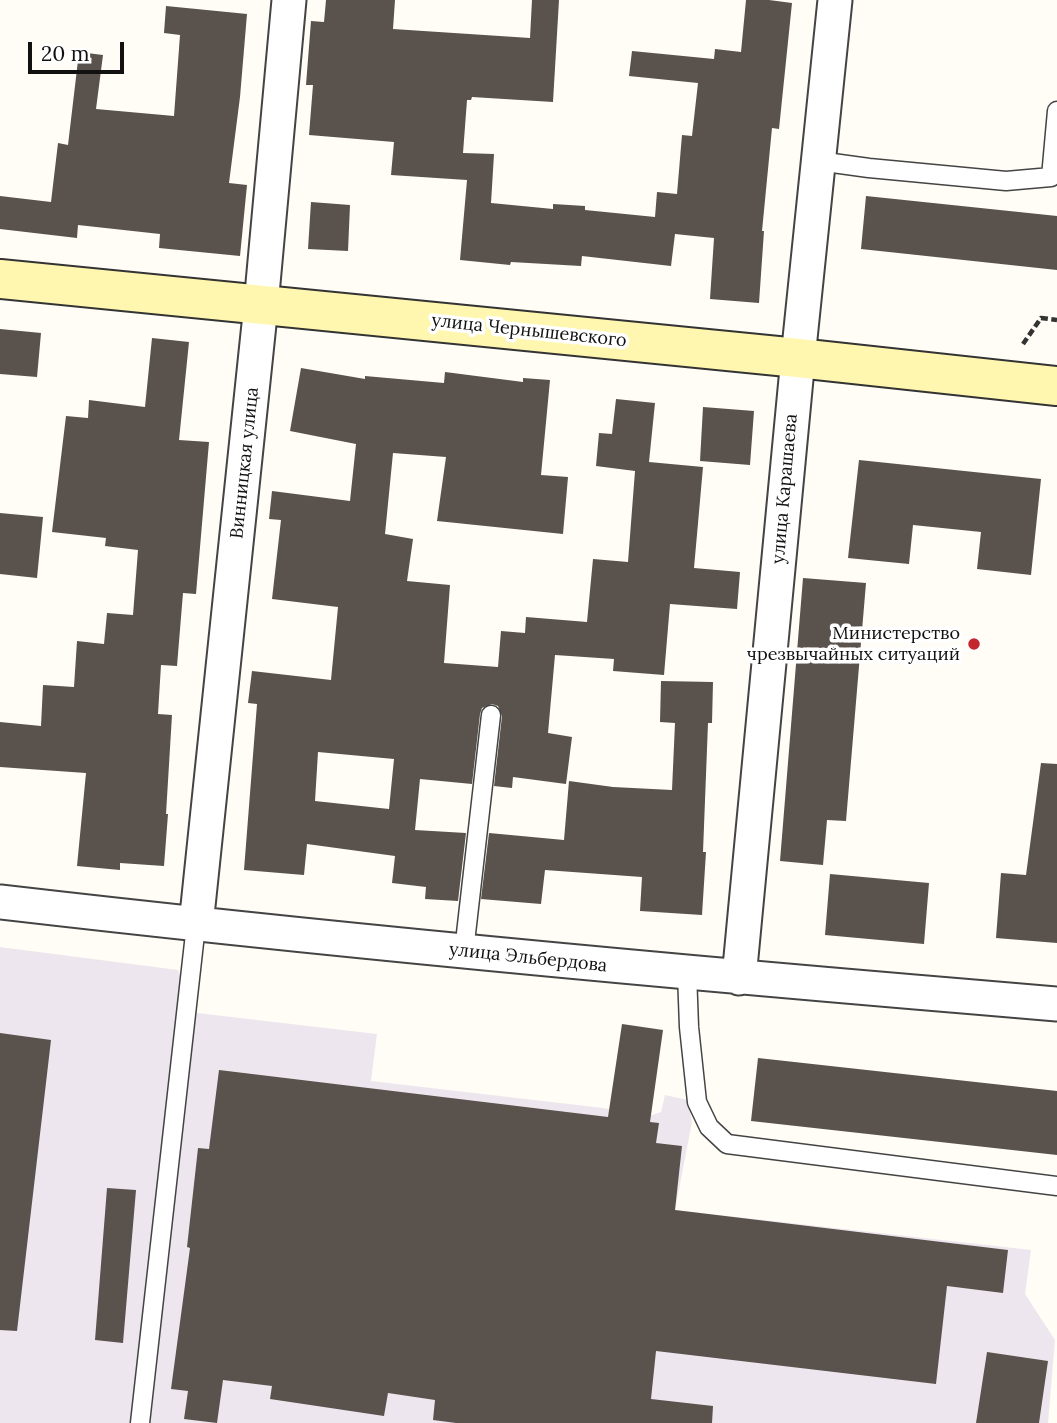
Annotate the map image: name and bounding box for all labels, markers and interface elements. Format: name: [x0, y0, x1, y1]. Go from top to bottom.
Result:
scale bar: [32, 28, 128, 72]
text: 20 m: [41, 40, 90, 67]
street label: улица Чернышевского: [430, 310, 628, 352]
street label: Винницкая улица: [226, 386, 264, 540]
street label: улица Карашаева: [768, 413, 802, 565]
place label: Министерство чрезвычайных ситуаций: [747, 623, 960, 666]
marker: Министерство чрезвычайных ситуаций: [966, 636, 982, 652]
street label: улица Эльбердова: [448, 939, 608, 977]

